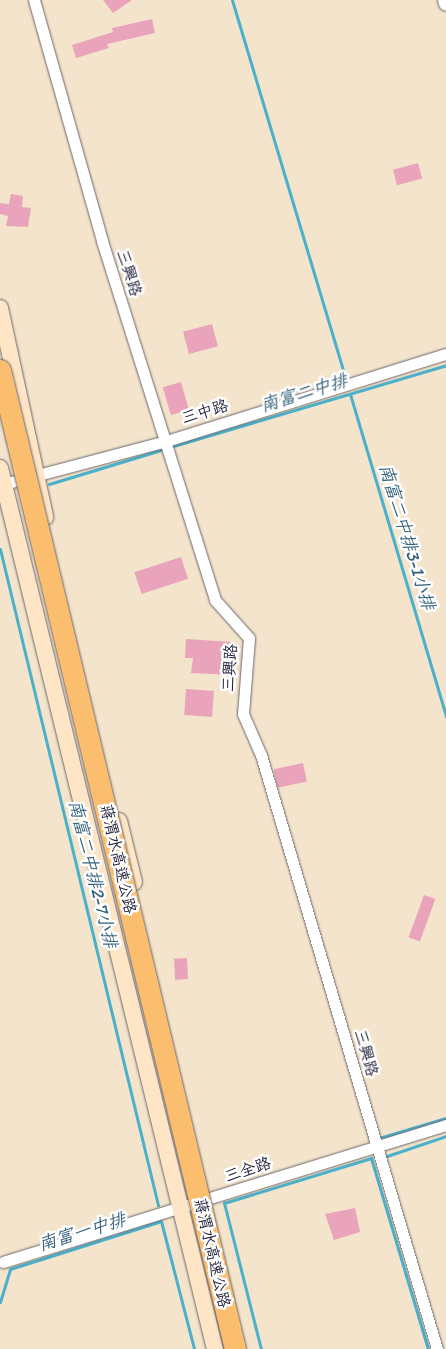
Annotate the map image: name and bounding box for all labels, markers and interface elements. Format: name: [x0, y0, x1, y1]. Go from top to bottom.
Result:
street label: 三興路: [112, 247, 146, 299]
water label: 南富二中排: [258, 370, 350, 416]
street label: 三中路: [179, 396, 231, 428]
water label: 南富二中排3-1小排: [375, 461, 439, 613]
street label: 三興路: [219, 643, 241, 693]
water label: 南富二中排2-7小排: [64, 798, 122, 950]
street label: 蔣渭水高速公路: [96, 802, 140, 916]
street label: 三興路: [350, 1027, 382, 1079]
street label: 三全路: [222, 1153, 274, 1187]
street label: 蔣渭水高速公路: [190, 1196, 234, 1310]
water label: 南富一中排: [36, 1209, 128, 1255]

